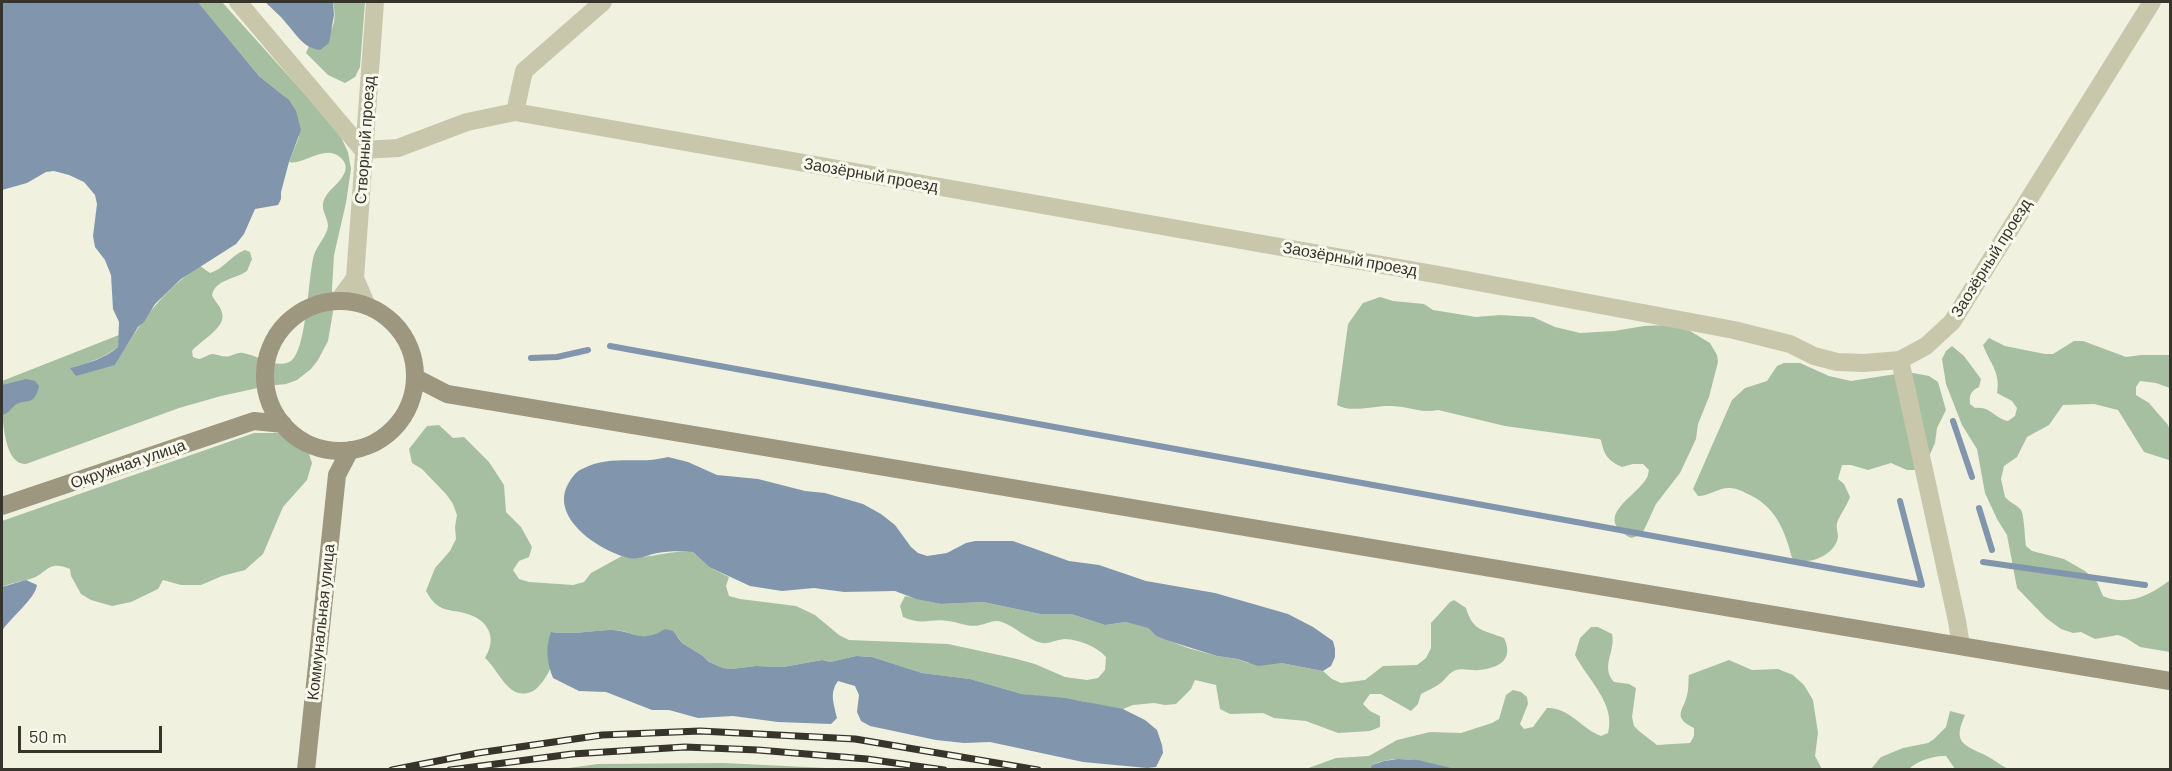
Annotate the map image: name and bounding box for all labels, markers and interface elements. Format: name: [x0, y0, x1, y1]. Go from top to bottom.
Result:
street label: Створный проезд: [351, 75, 379, 205]
street label: Заозёрный проезд: [802, 154, 940, 196]
street label: Заозёрный проезд: [1947, 195, 2035, 321]
street label: Заозёрный проезд: [1281, 238, 1419, 280]
street label: Окружная улица: [68, 435, 188, 493]
street label: Коммунальная улица: [303, 543, 339, 701]
scale bar: [21, 714, 165, 752]
text: 50 m: [29, 725, 67, 747]

